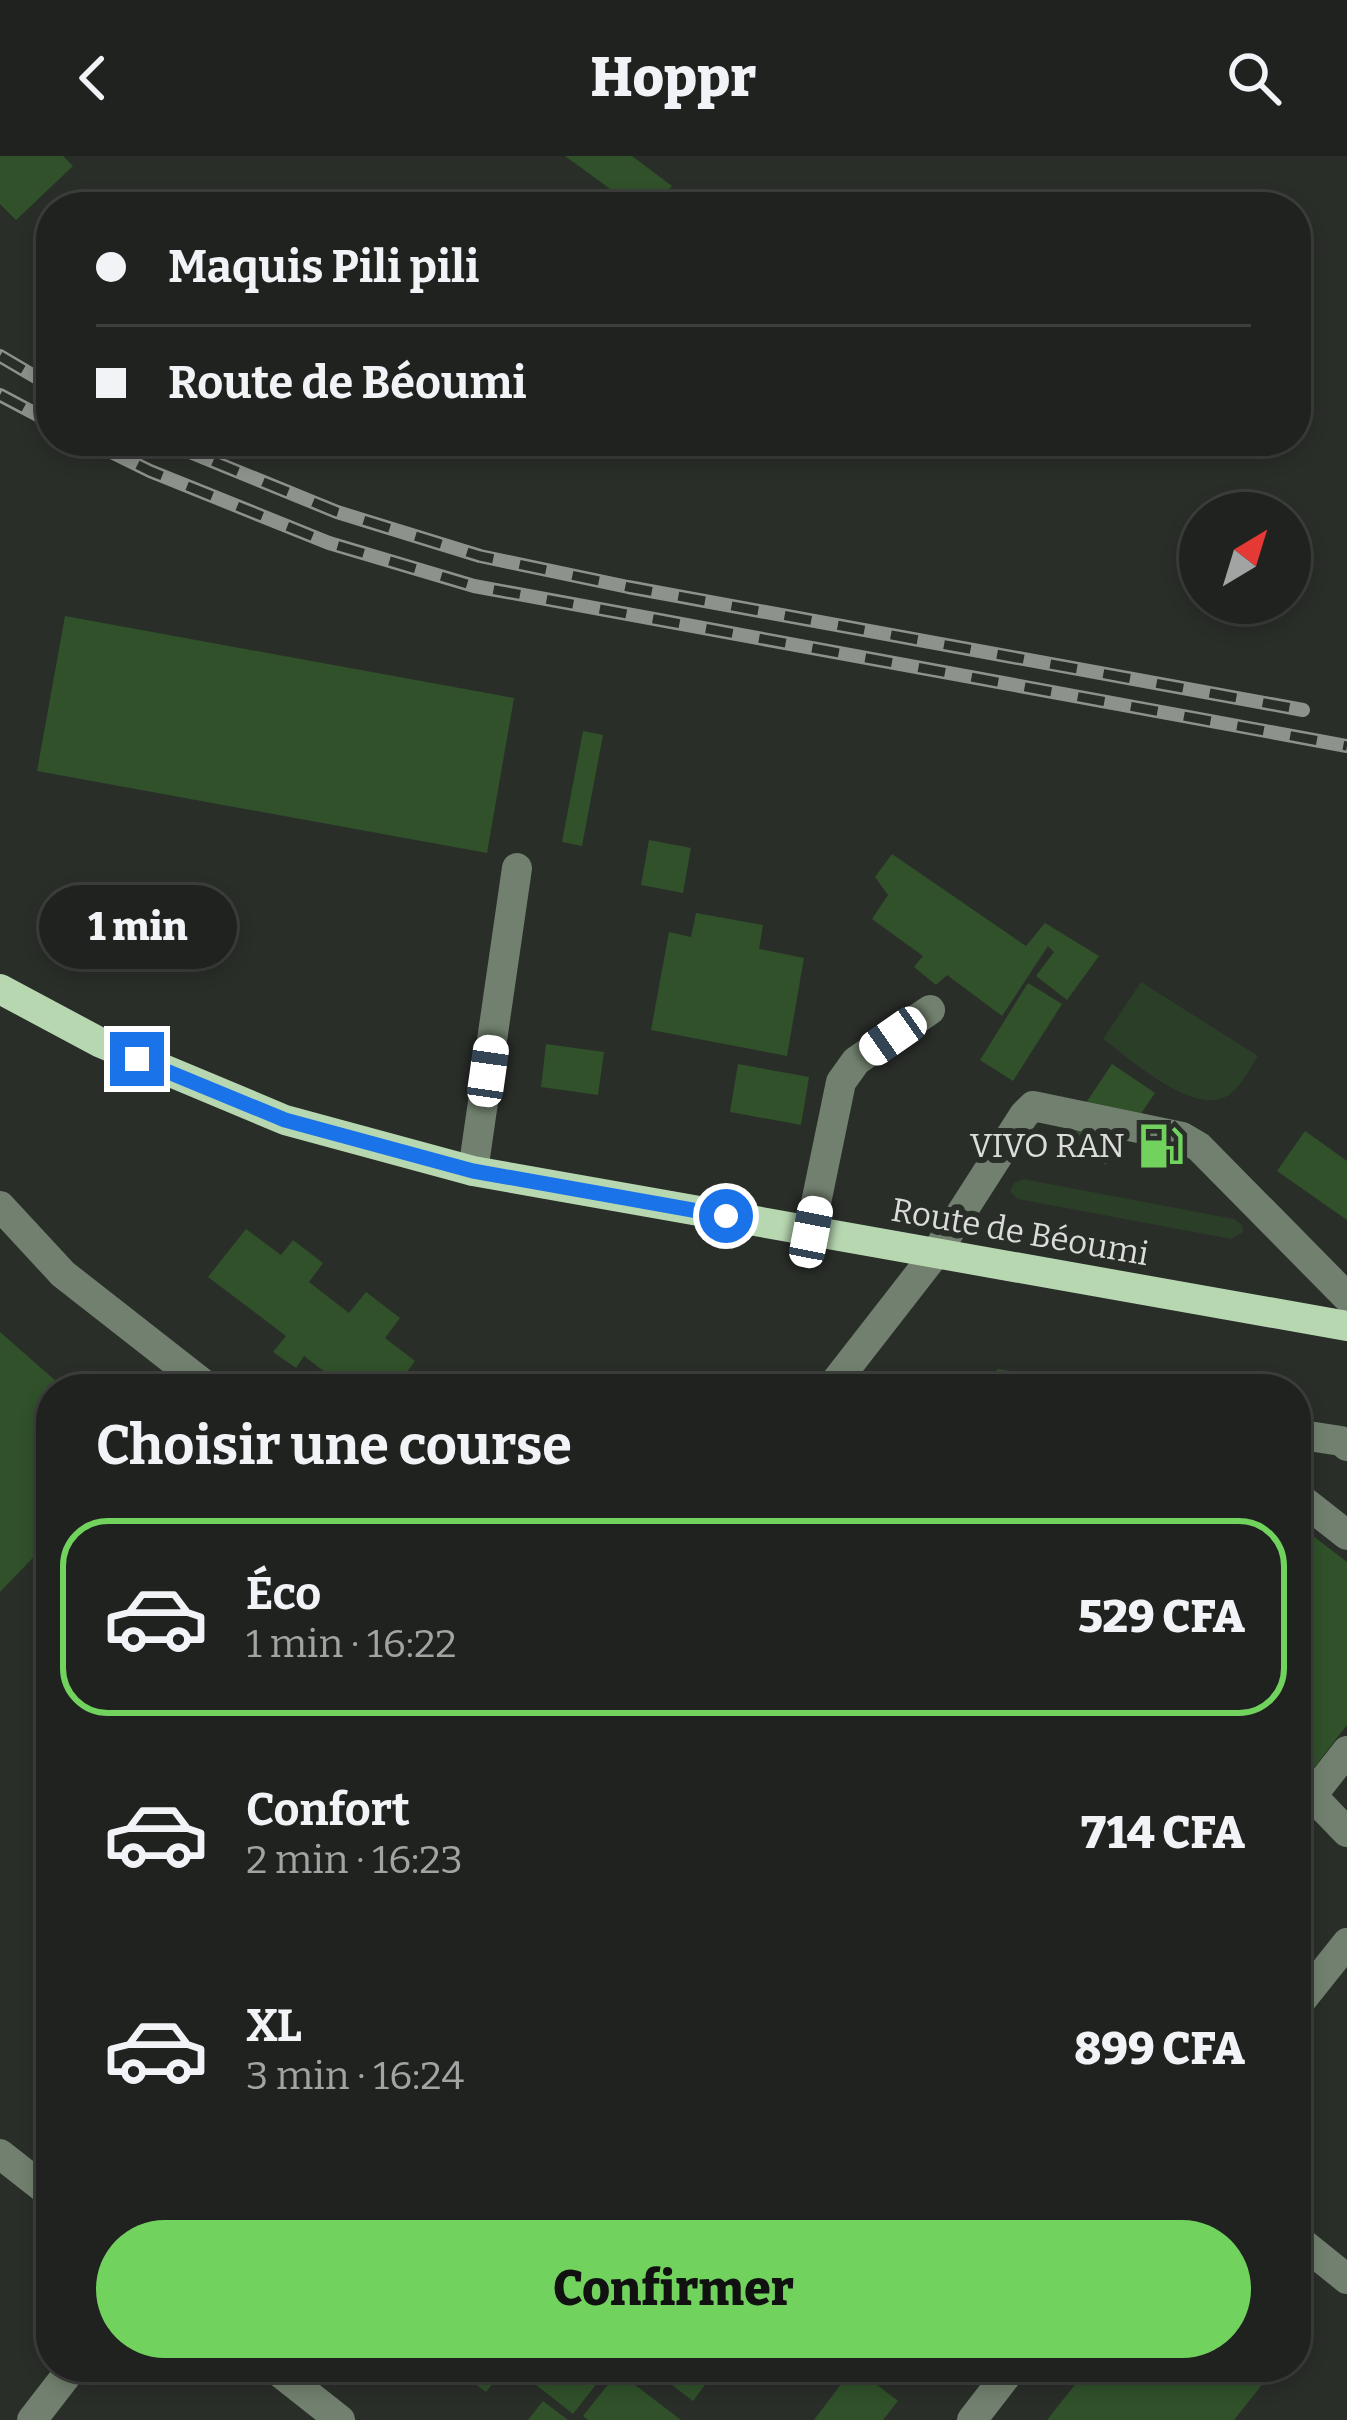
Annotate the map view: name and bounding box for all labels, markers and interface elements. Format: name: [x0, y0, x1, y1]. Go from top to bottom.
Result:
icon: back: [60, 45, 126, 111]
icon: search: [1221, 45, 1287, 111]
text: Hoppr: [591, 46, 756, 110]
text: Maquis Pili pili: [168, 240, 479, 294]
text: Route de Béoumi: [168, 356, 527, 410]
north arrow: [1179, 492, 1311, 624]
map controls: [1179, 492, 1311, 624]
callout: 1 min: [38, 885, 236, 969]
text: 1 min: [88, 904, 188, 950]
car: [853, 1001, 933, 1071]
route end: [110, 1032, 164, 1086]
car: [465, 1033, 511, 1109]
fuel station icon: VIVO RAN: [1136, 1121, 1186, 1171]
place label: VIVO RAN: [970, 1126, 1125, 1166]
route start: [699, 1189, 753, 1243]
street label: Route de Béoumi: [888, 1190, 1152, 1274]
car: [786, 1193, 836, 1271]
text: Choisir une course: [96, 1414, 572, 1478]
icon: car: [102, 1563, 210, 1671]
text: Éco: [246, 1567, 321, 1621]
text: 529 CFA: [1078, 1590, 1245, 1644]
text: 1 min · 16:22: [246, 1621, 456, 1667]
icon: car: [102, 1779, 210, 1887]
text: Confort: [246, 1783, 410, 1837]
text: 714 CFA: [1081, 1806, 1245, 1860]
text: 2 min · 16:23: [246, 1837, 463, 1883]
icon: car: [102, 1995, 210, 2103]
text: XL: [246, 1999, 302, 2053]
text: 899 CFA: [1074, 2022, 1245, 2076]
text: 3 min · 16:24: [246, 2053, 464, 2099]
button: Confirmer: [96, 2220, 1251, 2358]

